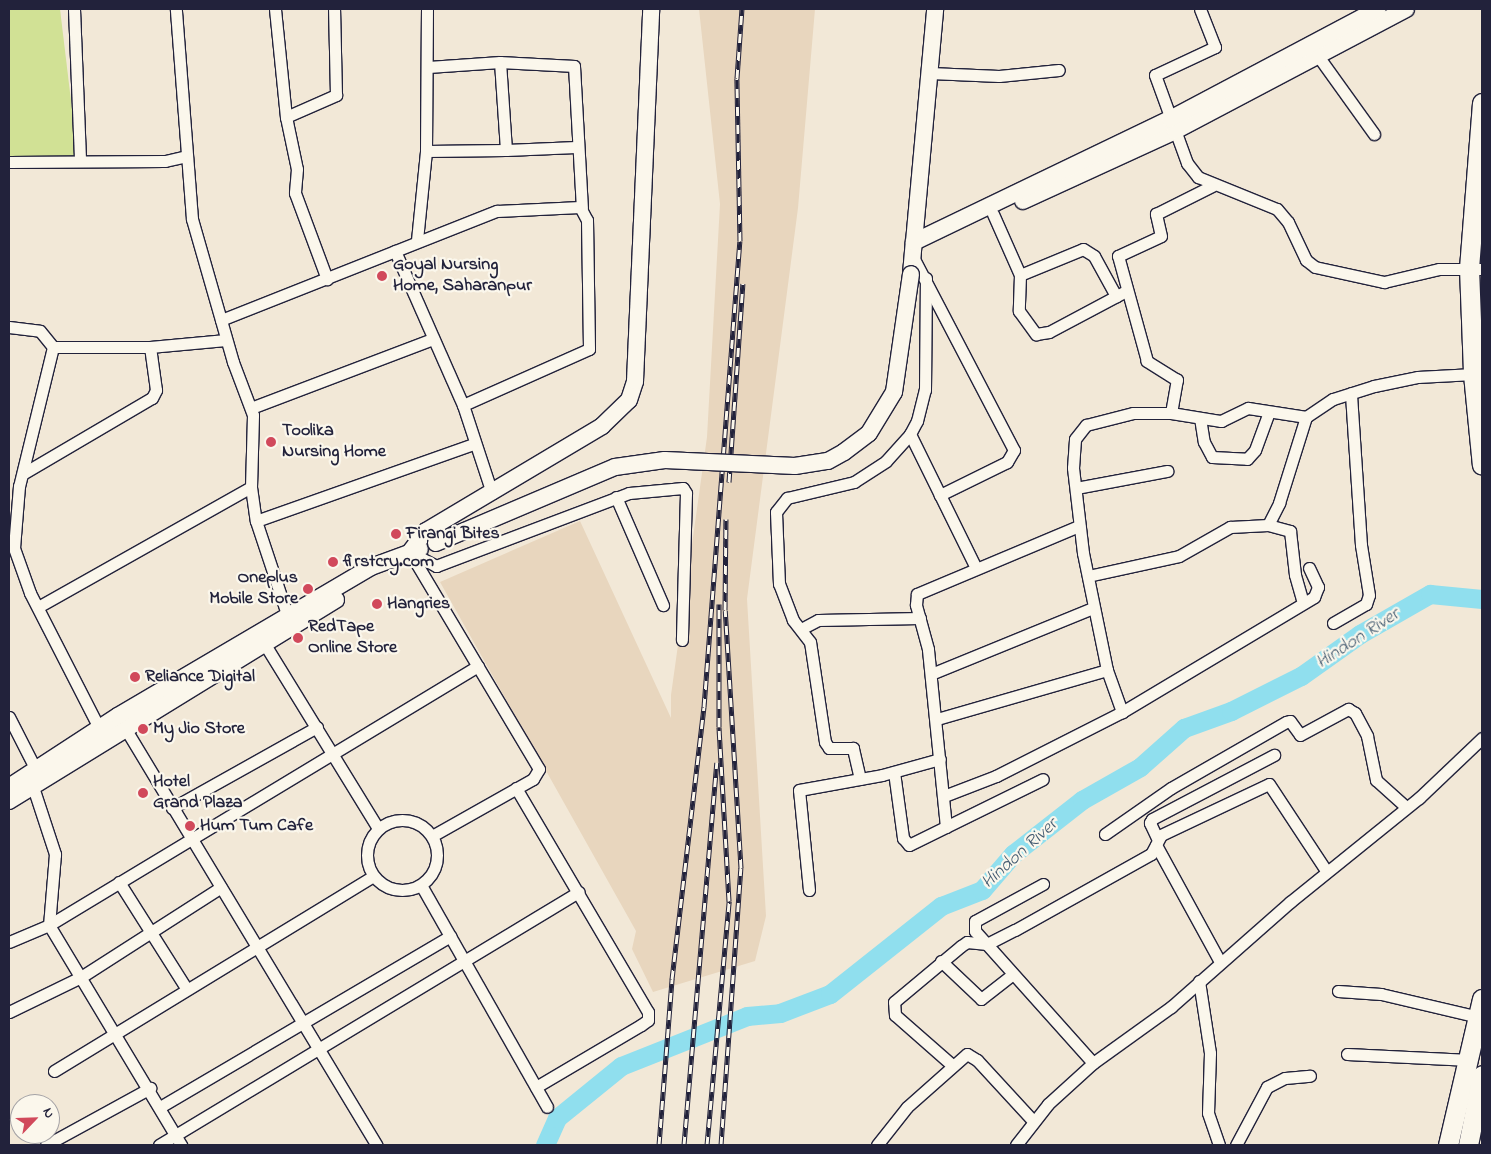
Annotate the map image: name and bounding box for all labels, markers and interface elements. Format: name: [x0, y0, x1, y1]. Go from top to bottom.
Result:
place label: Goyal Nursing Home, Saharanpur: [393, 255, 532, 298]
marker: Goyal Nursing Home, Saharanpur: [375, 269, 389, 283]
place label: Toolika Nursing Home: [282, 421, 386, 464]
marker: Toolika Nursing Home: [264, 435, 278, 449]
place label: Firangi Bites: [406, 523, 500, 545]
marker: Firangi Bites: [390, 528, 402, 540]
place label: firstcry.com: [343, 551, 434, 573]
marker: firstcry.com: [327, 556, 339, 568]
place label: Oneplus Mobile Store: [209, 568, 298, 610]
marker: Oneplus Mobile Store: [302, 583, 314, 595]
place label: Hangries: [387, 593, 450, 615]
marker: Hangries: [371, 598, 383, 610]
water label: Hindon River: [1312, 604, 1404, 674]
place label: RedTape Online Store: [308, 617, 397, 660]
marker: RedTape Online Store: [292, 632, 304, 644]
place label: Reliance Digital: [145, 666, 255, 688]
marker: Reliance Digital: [129, 671, 141, 683]
place label: My Jio Store: [153, 718, 245, 740]
marker: My Jio Store: [137, 723, 149, 735]
place label: Hotel Grand Plaza: [153, 772, 242, 814]
marker: Hotel Grand Plaza: [137, 787, 149, 799]
water label: Hindon River: [977, 814, 1063, 894]
place label: Hum Tum Cafe: [200, 815, 313, 837]
marker: Hum Tum Cafe: [184, 820, 196, 832]
north arrow: [10, 1094, 60, 1144]
text: N: [37, 1105, 60, 1122]

